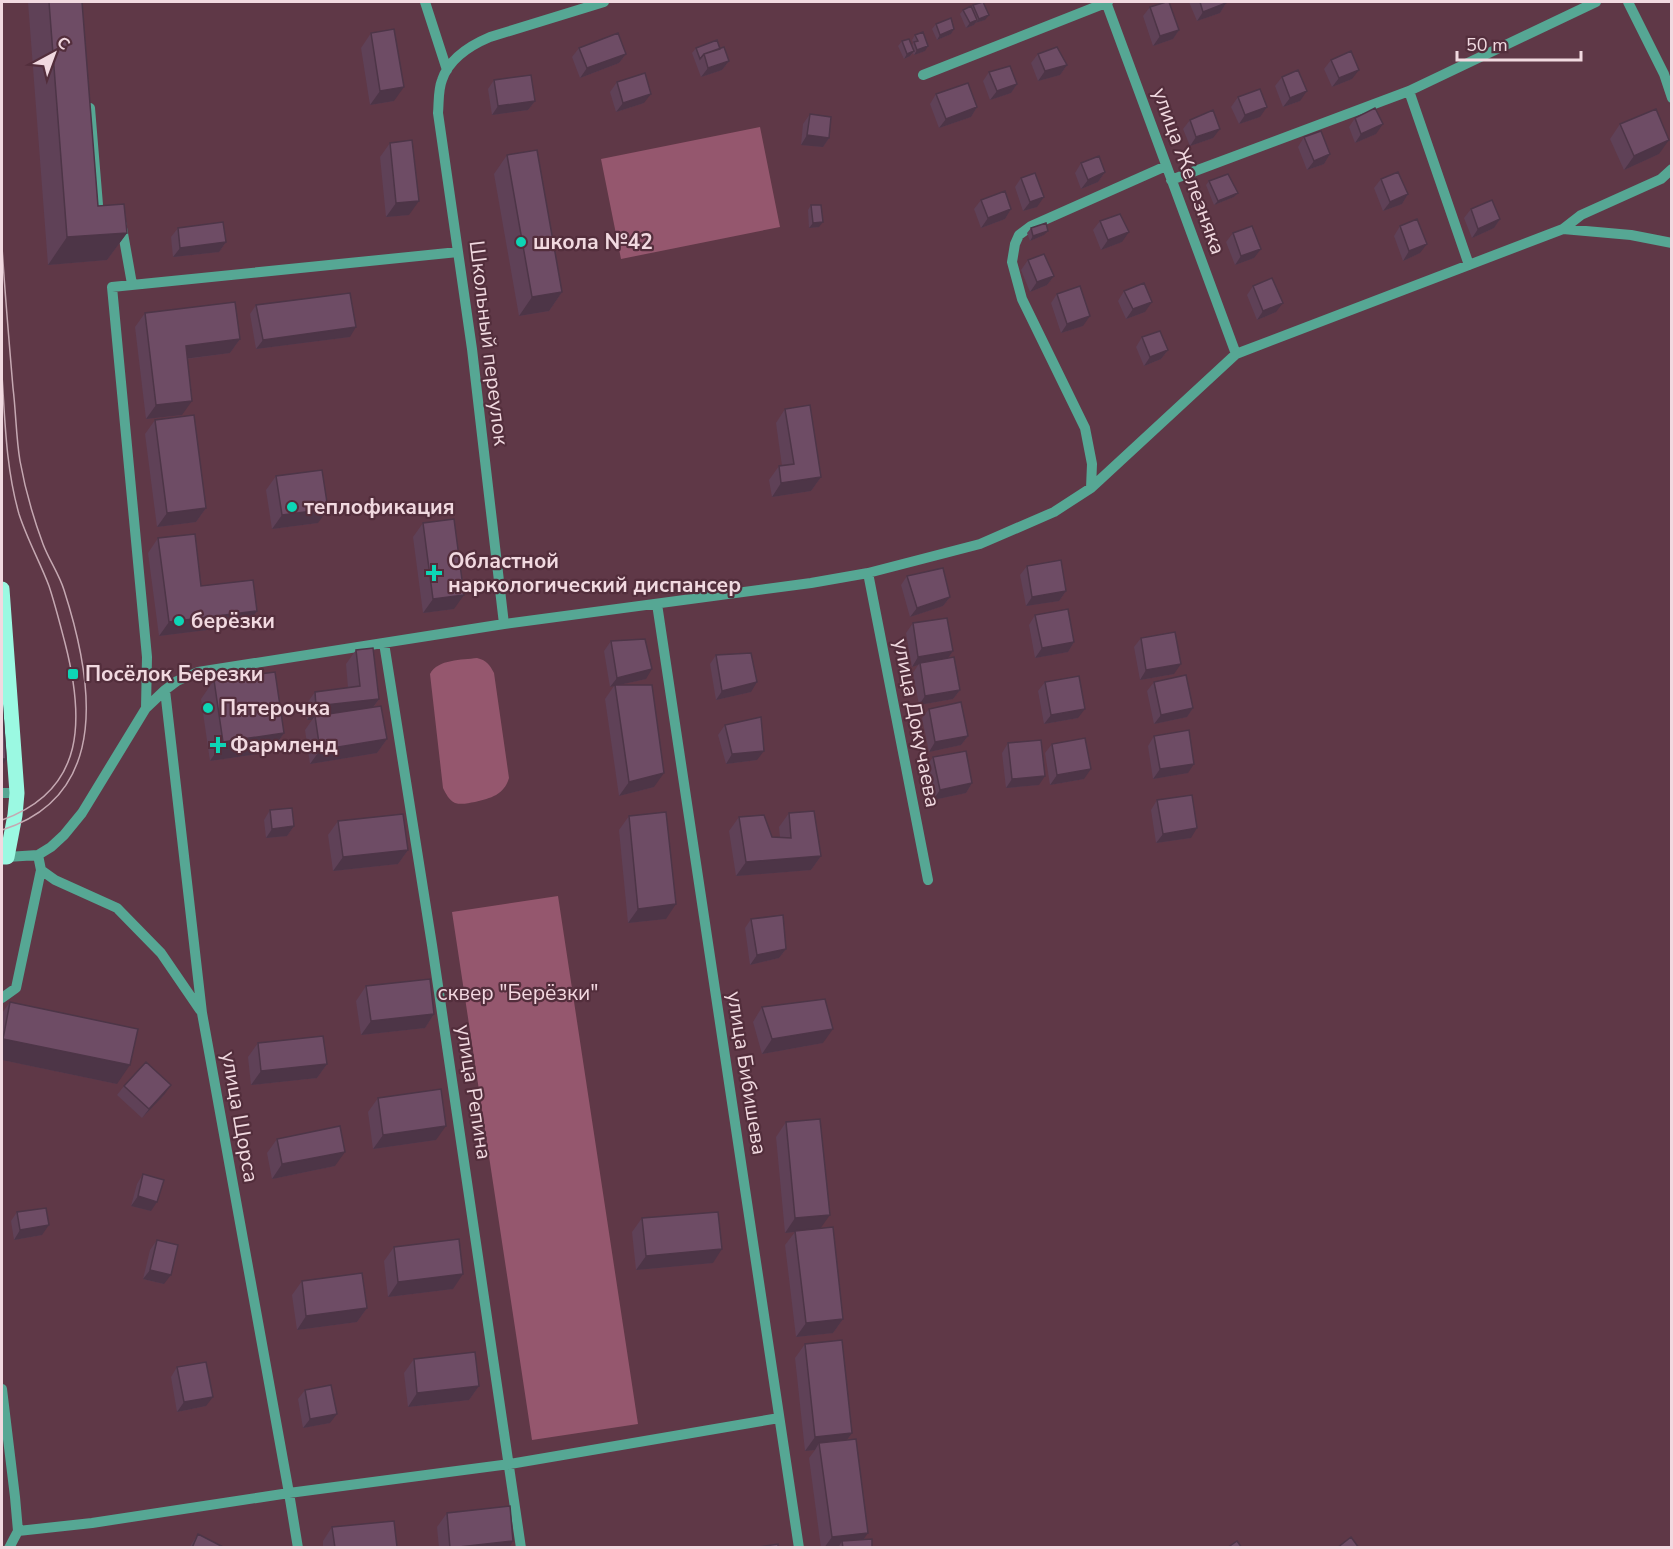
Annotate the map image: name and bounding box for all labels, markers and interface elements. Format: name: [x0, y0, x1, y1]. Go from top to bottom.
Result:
north arrow: [24, 24, 84, 84]
scale bar: [1457, 24, 1582, 62]
text: С: [52, 32, 75, 55]
text: 50 m: [1466, 33, 1508, 57]
street label: улица Железняка: [1146, 84, 1232, 258]
place label: школа №42: [533, 228, 653, 256]
marker: школа №42: [514, 235, 528, 249]
street label: Школьный переулок: [463, 239, 516, 448]
place label: теплофикация: [304, 493, 455, 521]
marker: теплофикация: [285, 500, 299, 514]
place label: Областной наркологический диспансер: [448, 547, 741, 599]
marker: Областной наркологический диспансер: [425, 564, 443, 582]
place label: берёзки: [191, 607, 275, 635]
marker: берёзки: [172, 614, 186, 628]
street label: улица Докучаева: [887, 636, 947, 810]
place label: Посёлок Березки: [85, 660, 263, 688]
marker: Посёлок Березки: [66, 667, 80, 681]
place label: Пятерочка: [220, 694, 330, 722]
marker: Пятерочка: [201, 701, 215, 715]
place label: Фармленд: [230, 731, 338, 759]
marker: Фармленд: [211, 738, 225, 752]
park label: сквер "Берёзки": [438, 979, 598, 1007]
street label: улица Бибишева: [720, 989, 774, 1157]
street label: улица Репина: [449, 1022, 499, 1162]
street label: улица Щорса: [215, 1049, 265, 1185]

